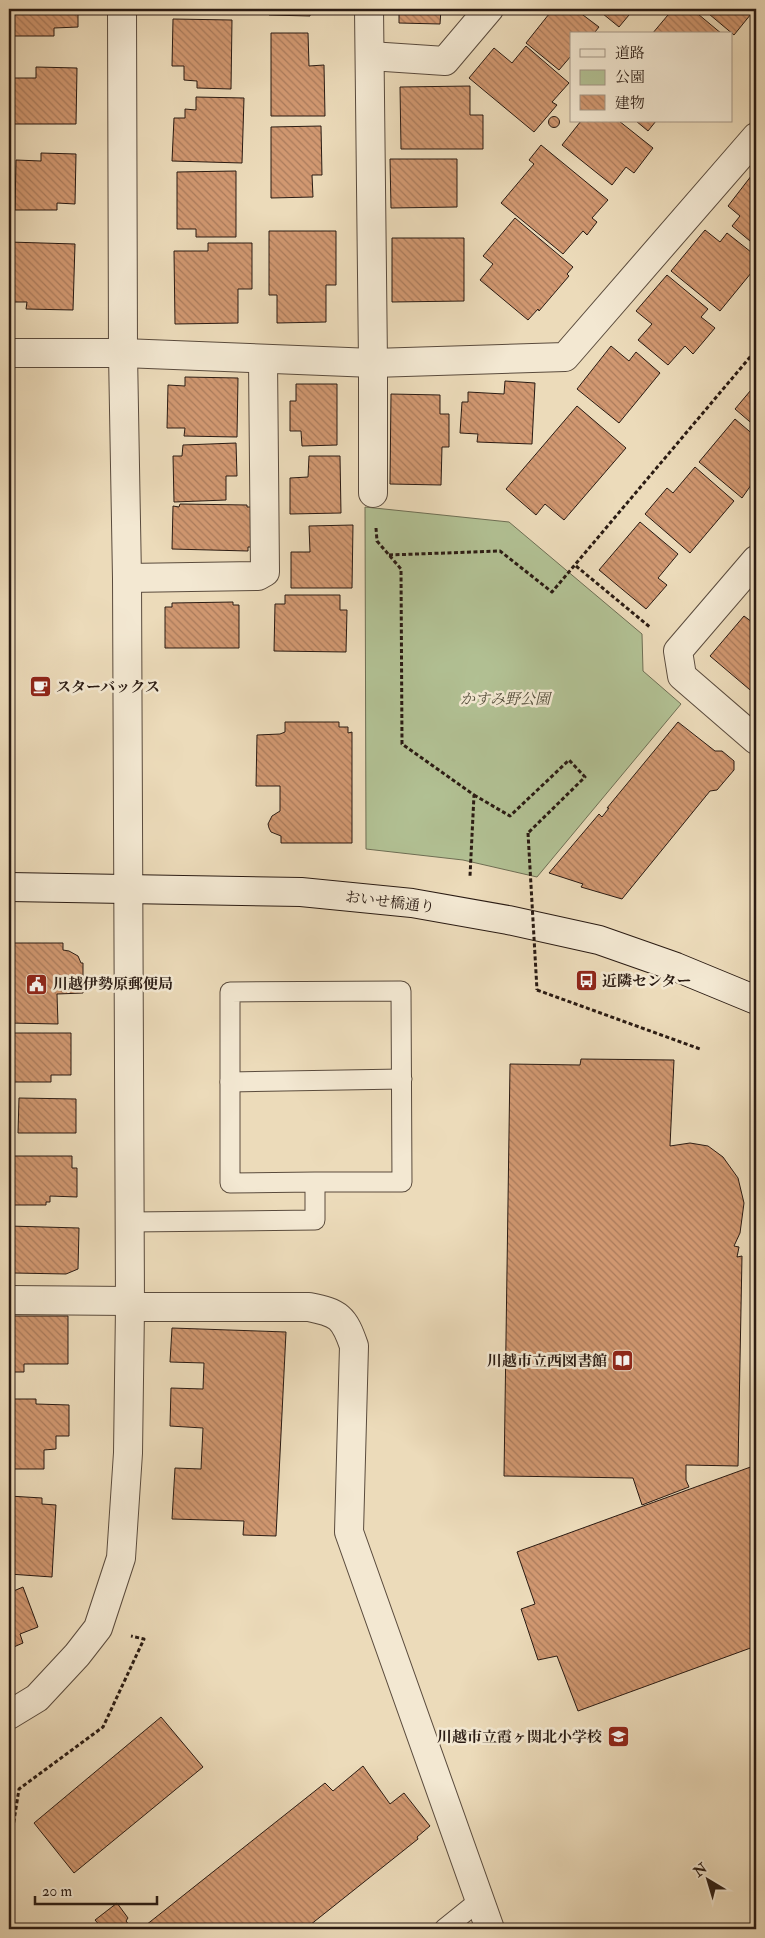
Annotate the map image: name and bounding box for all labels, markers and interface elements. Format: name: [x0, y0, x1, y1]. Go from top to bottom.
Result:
legend: [570, 32, 732, 122]
text: 道路: [615, 44, 645, 63]
text: 公園: [615, 68, 645, 87]
text: 建物: [615, 94, 645, 113]
cafe icon: スターバックス: [28, 675, 52, 699]
place label: スターバックス: [56, 678, 160, 697]
park label: かすみ野公園: [460, 690, 553, 709]
street label: おいせ橋通り: [344, 888, 436, 917]
bus stop icon: 近隣センター: [574, 969, 598, 993]
public building icon: 川越伊勢原郵便局: [25, 972, 49, 996]
place label: 近隣センター: [602, 972, 691, 991]
place label: 川越伊勢原郵便局: [53, 975, 173, 994]
library icon: 川越市立西図書館: [611, 1349, 635, 1373]
place label: 川越市立西図書館: [487, 1352, 607, 1371]
school or university icon: 川越市立霞ヶ関北小学校: [606, 1725, 630, 1749]
place label: 川越市立霞ヶ関北小学校: [437, 1728, 602, 1747]
north arrow: [682, 1856, 732, 1906]
text: N: [689, 1859, 711, 1881]
scale bar: [35, 1873, 158, 1905]
text: 20 m: [42, 1882, 72, 1901]

